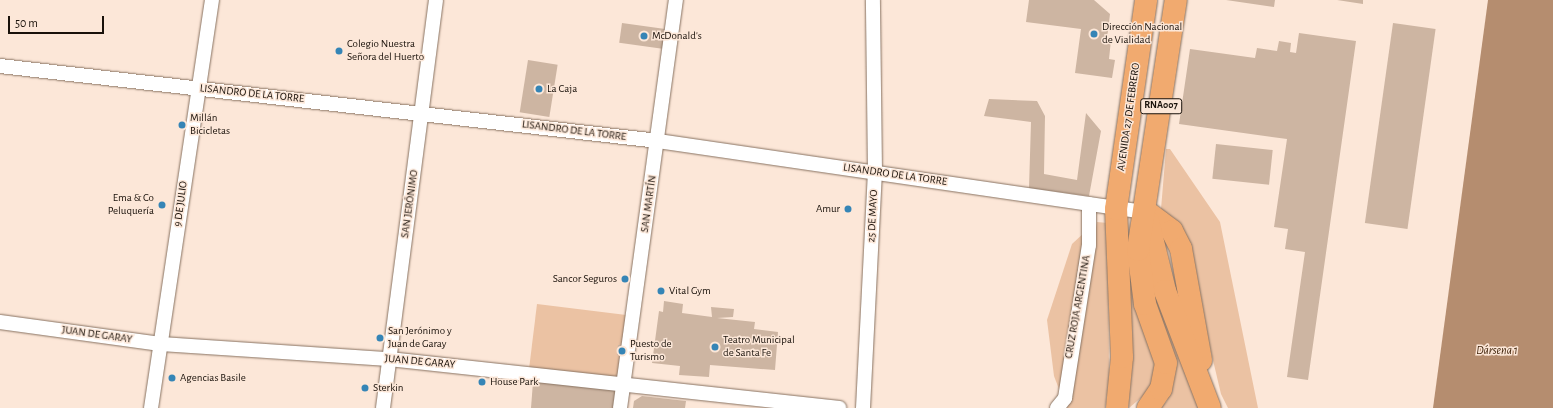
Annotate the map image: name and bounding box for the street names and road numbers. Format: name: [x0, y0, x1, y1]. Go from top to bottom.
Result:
street label: AVENIDA 27 DE FEBRERO: [1115, 62, 1143, 172]
street label: LISANDRO DE LA TORRE: [199, 82, 305, 106]
road number: RNA007: [1140, 98, 1182, 114]
street label: LISANDRO DE LA TORRE: [521, 118, 627, 144]
street label: LISANDRO DE LA TORRE: [842, 161, 948, 189]
street label: SAN JERÓNIMO: [399, 169, 421, 239]
street label: SAN MARTÍN: [638, 175, 660, 233]
street label: 9 DE JULIO: [171, 180, 191, 228]
street label: 25 DE MAYO: [865, 189, 881, 243]
street label: CRUZ ROJA ARGENTINA: [1062, 254, 1094, 360]
street label: JUAN DE GARAY: [61, 324, 133, 346]
street label: JUAN DE GARAY: [384, 352, 456, 372]

